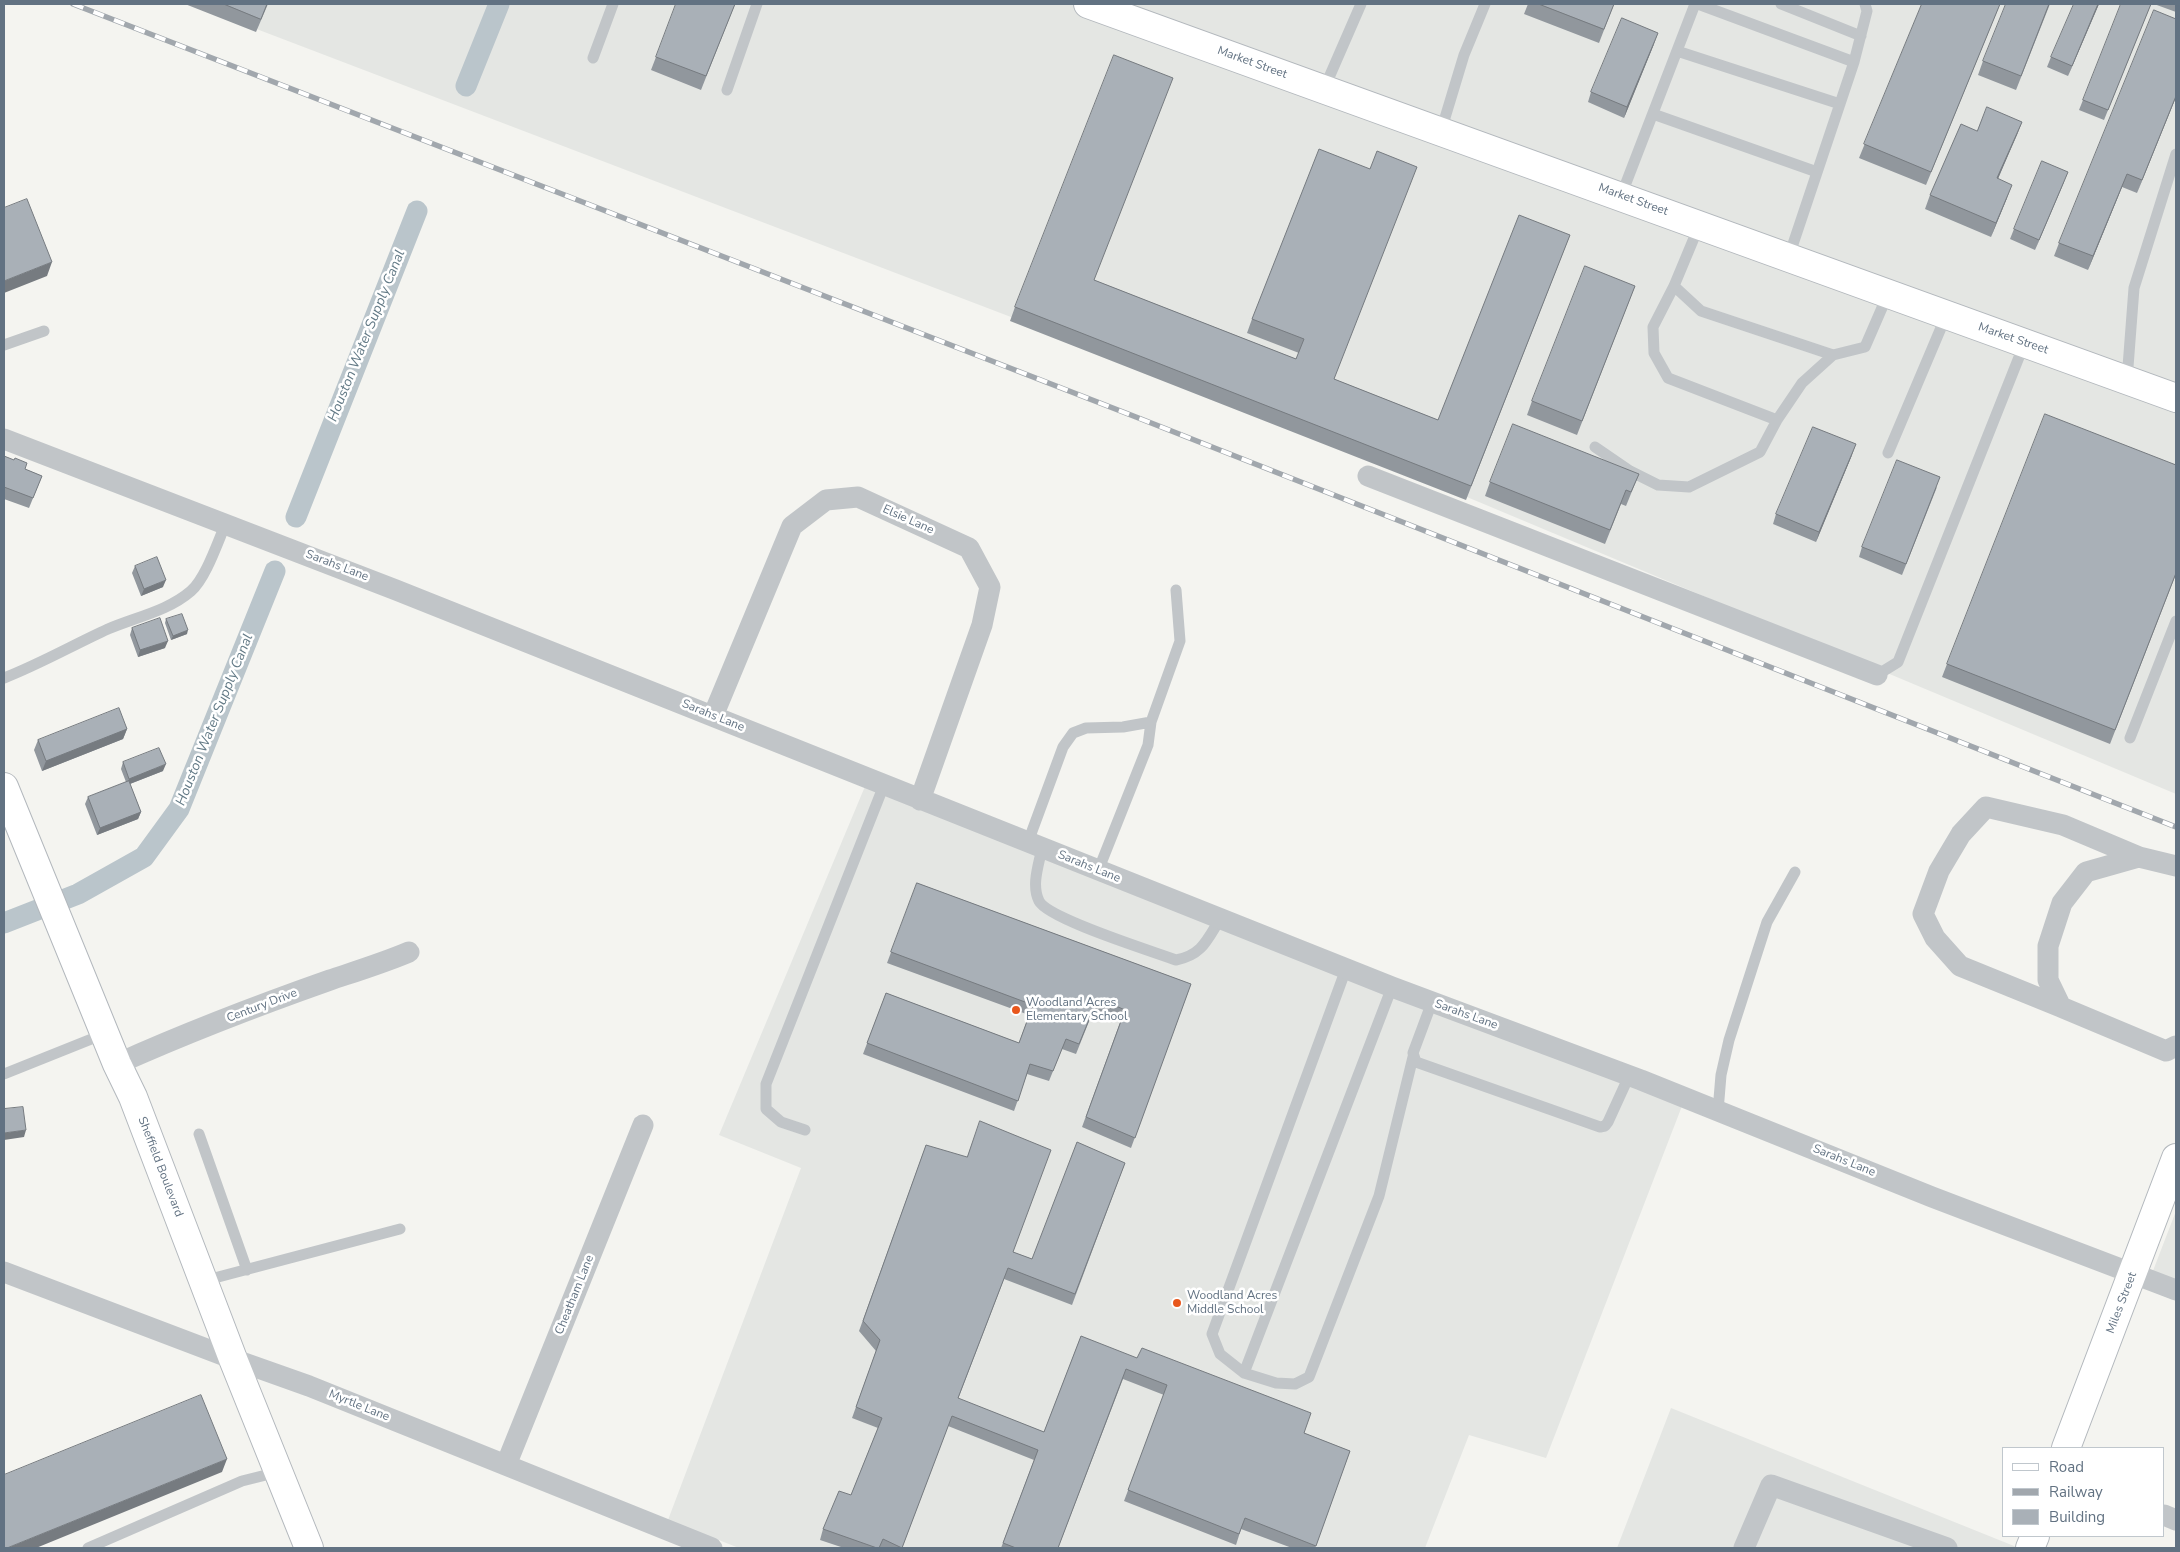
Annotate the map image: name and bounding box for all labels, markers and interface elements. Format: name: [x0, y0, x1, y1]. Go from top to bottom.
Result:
street label: Market Street: [1215, 44, 1289, 82]
street label: Market Street: [1596, 181, 1670, 219]
water label: Houston Water Supply Canal: [325, 248, 409, 424]
street label: Market Street: [1976, 320, 2050, 358]
street label: Elsie Lane: [880, 502, 936, 538]
street label: Sarahs Lane: [304, 547, 370, 585]
water label: Houston Water Supply Canal: [173, 632, 257, 808]
street label: Sarahs Lane: [680, 697, 746, 735]
street label: Sarahs Lane: [1056, 848, 1122, 886]
street label: Century Drive: [225, 986, 299, 1026]
place label: Woodland Acres Elementary School: [1026, 996, 1127, 1024]
street label: Sarahs Lane: [1432, 997, 1500, 1033]
marker: Woodland Acres Elementary School: [1010, 1004, 1022, 1016]
street label: Sheffield Boulevard: [134, 1115, 186, 1219]
street label: Sarahs Lane: [1811, 1142, 1877, 1180]
street label: Cheatham Lane: [553, 1253, 597, 1337]
street label: Miles Street: [2104, 1270, 2140, 1336]
place label: Woodland Acres Middle School: [1187, 1289, 1277, 1317]
marker: Woodland Acres Middle School: [1171, 1297, 1183, 1309]
street label: Myrtle Lane: [327, 1387, 391, 1425]
legend: [2002, 1447, 2165, 1537]
text: Road: [2049, 1457, 2084, 1477]
text: Railway: [2049, 1482, 2103, 1502]
text: Building: [2049, 1507, 2105, 1527]

